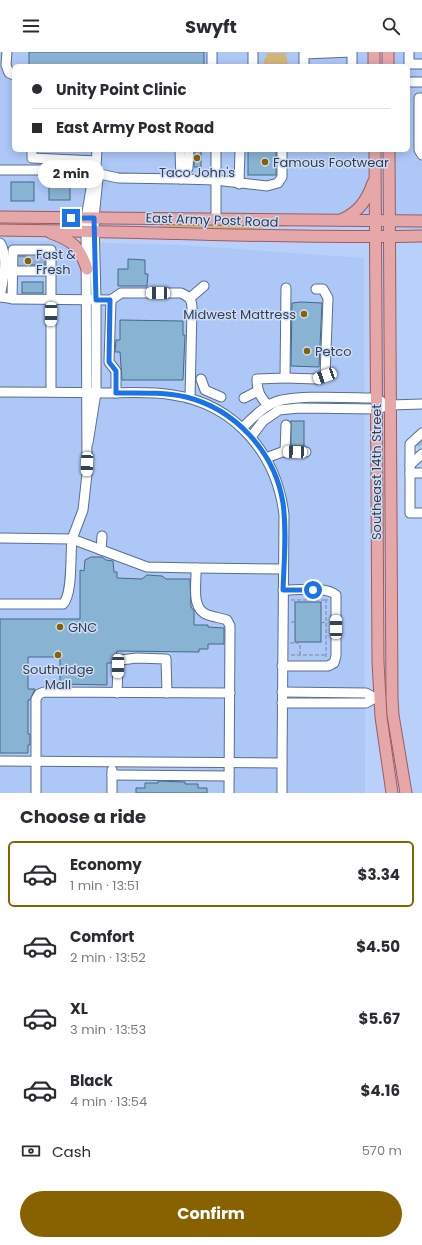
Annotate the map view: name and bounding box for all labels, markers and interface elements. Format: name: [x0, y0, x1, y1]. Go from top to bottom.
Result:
text: Swyft: [185, 14, 237, 39]
icon: menu: [20, 15, 42, 37]
icon: search: [380, 15, 402, 37]
text: Unity Point Clinic: [56, 79, 186, 100]
text: East Army Post Road: [56, 117, 214, 138]
marker: Taco John's: [192, 153, 202, 163]
place label: Famous Footwear: [273, 153, 389, 172]
marker: Famous Footwear: [260, 157, 270, 167]
callout: 2 min: [38, 160, 104, 188]
place label: Taco John's: [159, 163, 235, 182]
text: 2 min: [53, 164, 89, 183]
street label: East Army Post Road: [145, 208, 279, 232]
route end: [62, 209, 80, 227]
place label: Fast & Fresh: [36, 245, 76, 279]
marker: Fast & Fresh: [23, 256, 33, 266]
car: [146, 287, 170, 299]
car: [45, 302, 57, 326]
place label: Midwest Mattress: [183, 305, 296, 324]
marker: Midwest Mattress: [299, 309, 309, 319]
place label: Petco: [315, 342, 352, 361]
marker: Petco: [302, 346, 312, 356]
car: [312, 366, 338, 386]
street label: Southeast 14th Street: [367, 404, 386, 540]
car: [283, 446, 307, 458]
car: [81, 452, 93, 476]
route start: [304, 581, 322, 599]
car: [330, 615, 342, 639]
place label: GNC: [68, 618, 97, 637]
marker: GNC: [55, 622, 65, 632]
marker: Southridge Mall: [53, 650, 63, 660]
car: [112, 654, 124, 678]
place label: Southridge Mall: [22, 660, 94, 694]
text: Choose a ride: [20, 804, 146, 829]
text: Economy: [70, 854, 142, 875]
icon: car: [22, 856, 58, 892]
text: $3.34: [358, 864, 400, 885]
text: 1 min · 13:51: [70, 876, 139, 895]
text: Comfort: [70, 926, 134, 947]
icon: car: [22, 928, 58, 964]
text: $4.50: [356, 936, 400, 957]
text: 2 min · 13:52: [70, 948, 146, 967]
text: XL: [70, 998, 88, 1019]
icon: car: [22, 1000, 58, 1036]
text: $5.67: [359, 1008, 400, 1029]
text: 3 min · 13:53: [70, 1020, 146, 1039]
text: Black: [70, 1070, 113, 1091]
icon: car: [22, 1072, 58, 1108]
text: $4.16: [361, 1080, 400, 1101]
text: 4 min · 13:54: [70, 1092, 147, 1111]
icon: cash: [20, 1140, 42, 1162]
text: Cash: [52, 1141, 91, 1162]
text: 570 m: [362, 1141, 402, 1160]
button: Confirm: [20, 1191, 402, 1237]

